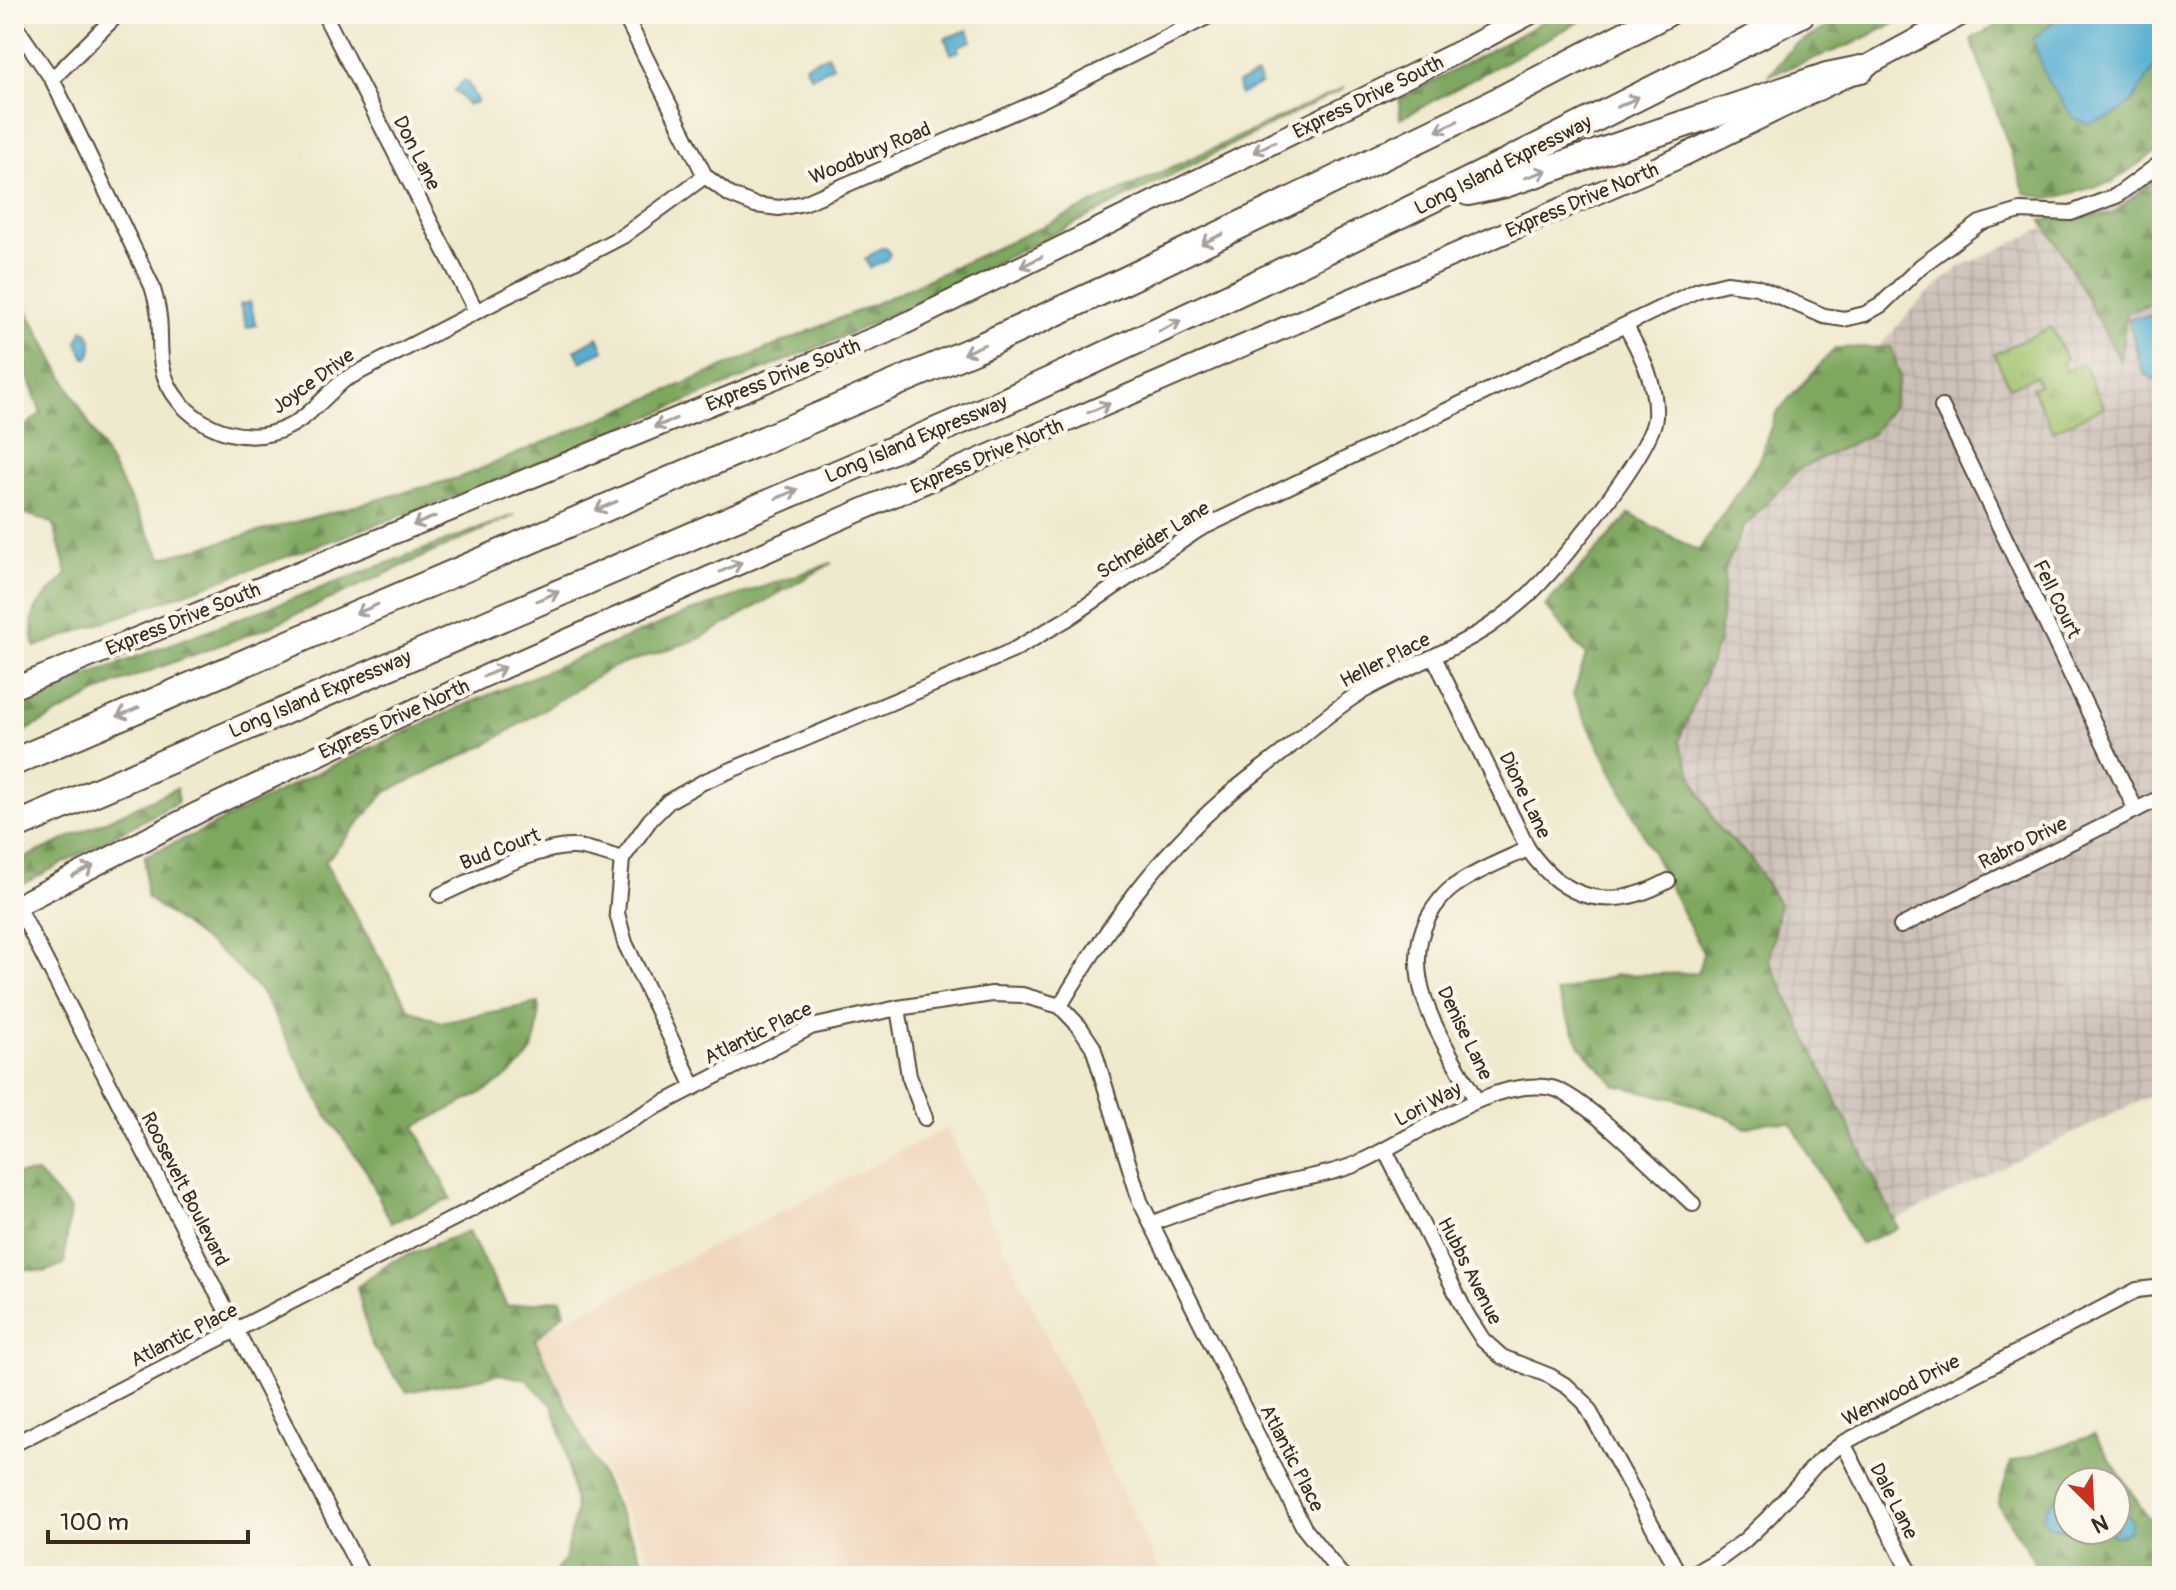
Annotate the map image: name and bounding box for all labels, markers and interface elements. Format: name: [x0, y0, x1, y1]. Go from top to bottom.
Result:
street label: Express Drive South: [1289, 50, 1447, 144]
one-way arrow: [1616, 94, 1640, 109]
street label: Long Island Expressway: [1410, 109, 1596, 221]
street label: Don Lane: [388, 112, 446, 194]
street label: Woodbury Road: [805, 116, 935, 190]
one-way arrow: [1435, 119, 1459, 135]
one-way arrow: [1253, 141, 1276, 156]
street label: Express Drive North: [1502, 157, 1662, 243]
one-way arrow: [1523, 165, 1548, 180]
one-way arrow: [1201, 232, 1225, 247]
one-way arrow: [1019, 255, 1043, 270]
one-way arrow: [1158, 318, 1182, 333]
street label: Express Drive South: [702, 333, 864, 417]
one-way arrow: [962, 342, 986, 357]
street label: Joyce Drive: [267, 343, 359, 419]
street label: Long Island Expressway: [821, 389, 1011, 489]
one-way arrow: [1086, 400, 1111, 415]
street label: Express Drive North: [907, 413, 1067, 499]
one-way arrow: [653, 417, 678, 431]
one-way arrow: [774, 486, 799, 501]
street label: Schneider Lane: [1092, 495, 1214, 585]
one-way arrow: [594, 500, 619, 515]
one-way arrow: [412, 515, 437, 529]
street label: Fell Court: [2027, 556, 2087, 643]
one-way arrow: [719, 558, 743, 573]
street label: Express Drive South: [102, 577, 264, 661]
one-way arrow: [535, 588, 560, 603]
one-way arrow: [355, 602, 380, 617]
street label: Heller Place: [1336, 627, 1434, 693]
street label: Long Island Expressway: [225, 644, 415, 744]
one-way arrow: [481, 664, 505, 679]
street label: Express Drive North: [315, 673, 473, 765]
one-way arrow: [117, 706, 141, 721]
street label: Dione Lane: [1493, 748, 1557, 843]
street label: Rabro Drive: [1975, 811, 2071, 875]
street label: Bud Court: [456, 822, 544, 876]
one-way arrow: [71, 863, 95, 879]
street label: Denise Lane: [1432, 982, 1498, 1084]
street label: Atlantic Place: [700, 996, 816, 1070]
street label: Lori Way: [1390, 1076, 1466, 1132]
street label: Roosevelt Boulevard: [135, 1108, 235, 1270]
street label: Hubbs Avenue: [1432, 1213, 1508, 1329]
street label: Atlantic Place: [126, 1297, 242, 1373]
street label: Wenwood Drive: [1838, 1348, 1964, 1431]
street label: Atlantic Place: [1254, 1400, 1330, 1516]
street label: Dale Lane: [1864, 1459, 1924, 1543]
north arrow: [2052, 1466, 2132, 1546]
scale bar: [48, 1494, 248, 1544]
text: 100 m: [60, 1508, 129, 1537]
text: N: [2087, 1508, 2112, 1539]

